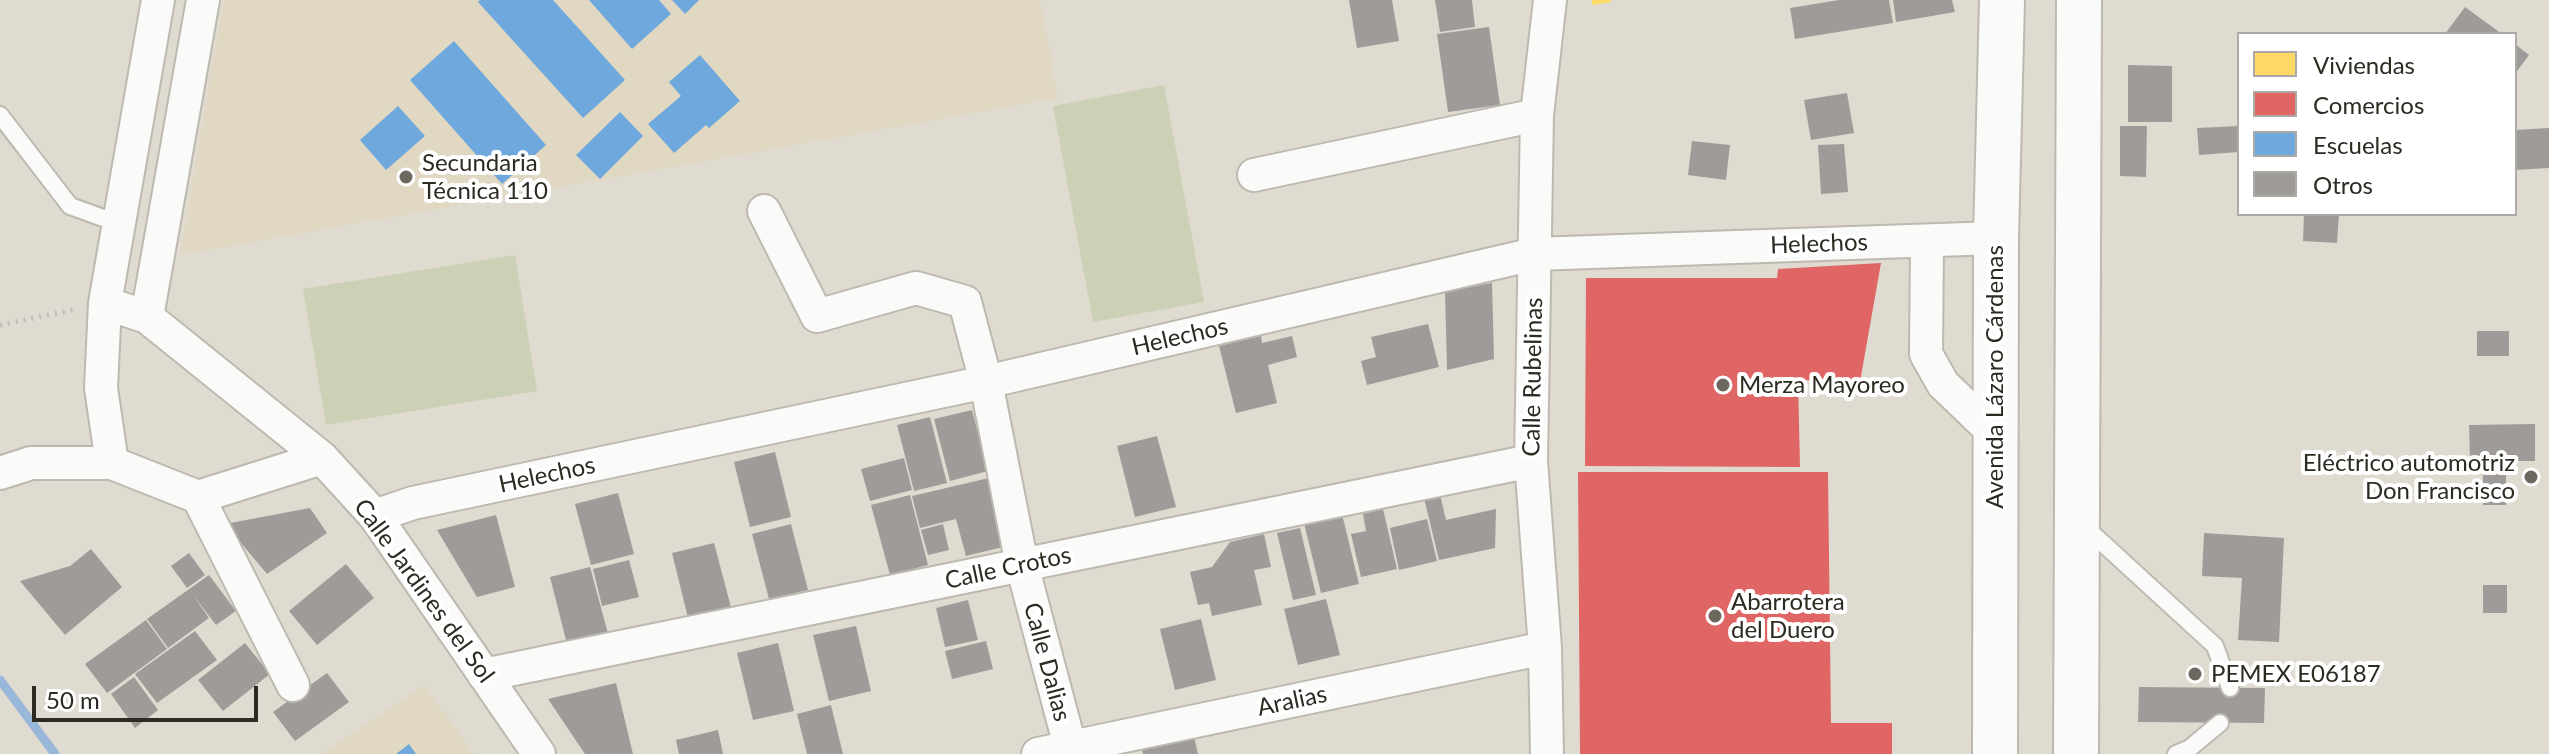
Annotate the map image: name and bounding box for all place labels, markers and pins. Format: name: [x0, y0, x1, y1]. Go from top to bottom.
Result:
place label: Secundaria Técnica 110: [422, 149, 548, 205]
marker: Secundaria Técnica 110: [397, 168, 415, 186]
place label: Merza Mayoreo: [1739, 371, 1905, 399]
marker: Merza Mayoreo: [1714, 376, 1732, 394]
place label: Eléctrico automotriz Don Francisco: [2303, 449, 2515, 505]
marker: Eléctrico automotriz Don Francisco: [2522, 468, 2540, 486]
place label: Abarrotera del Duero: [1731, 588, 1845, 644]
marker: Abarrotera del Duero: [1706, 607, 1724, 625]
place label: PEMEX E06187: [2211, 660, 2381, 688]
marker: PEMEX E06187: [2186, 665, 2204, 683]

